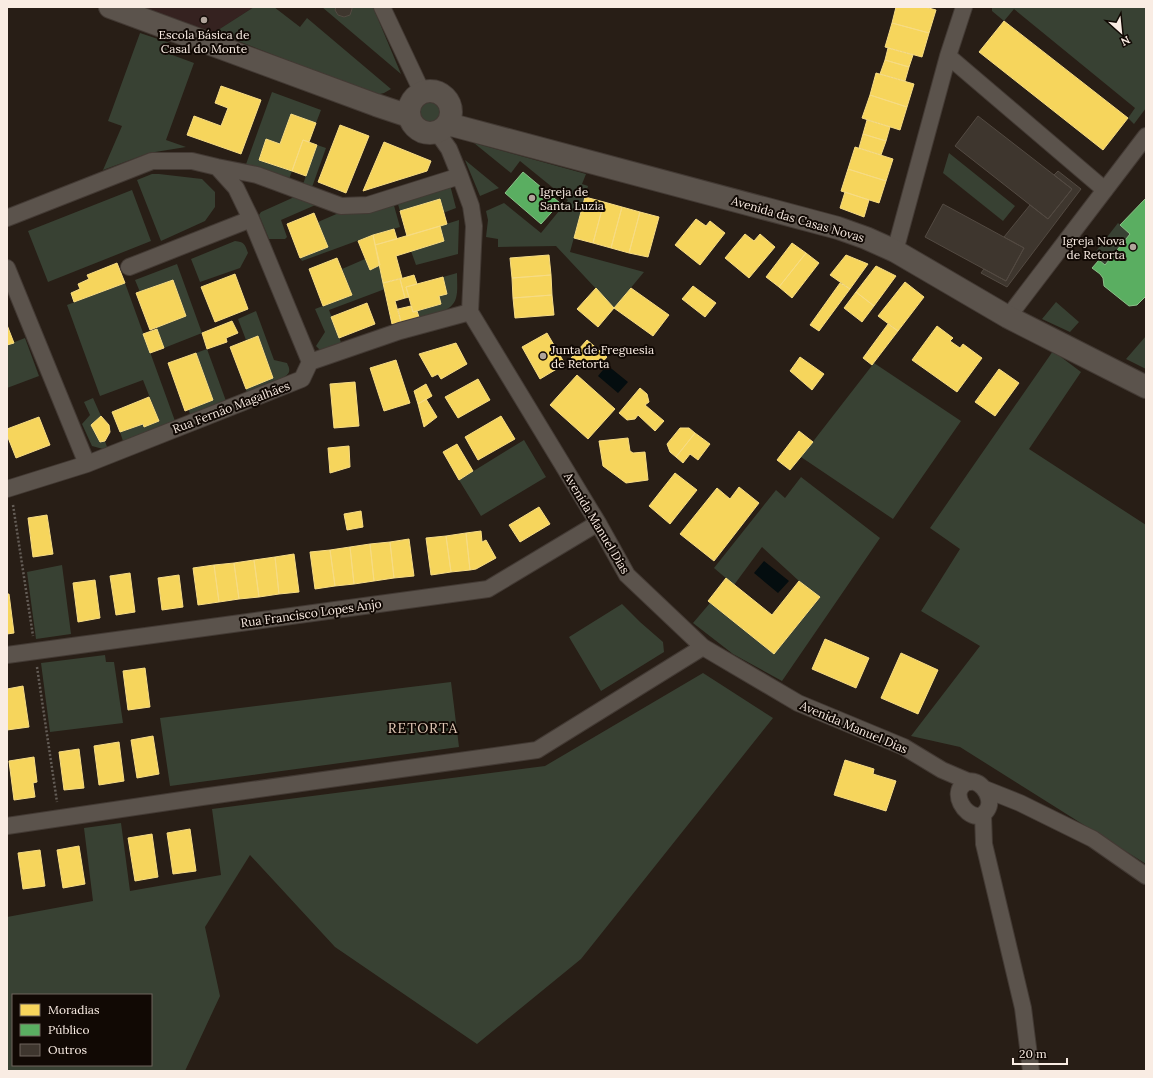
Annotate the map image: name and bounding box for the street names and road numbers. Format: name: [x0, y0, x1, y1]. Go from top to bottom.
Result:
street label: Avenida das Casas Novas: [729, 193, 867, 245]
street label: Rua Fernão Magalhães: [170, 378, 292, 436]
street label: Avenida Manuel Dias: [560, 469, 633, 577]
street label: Rua Francisco Lopes Anjo: [240, 596, 382, 630]
street label: Avenida Manuel Dias: [797, 697, 911, 757]

